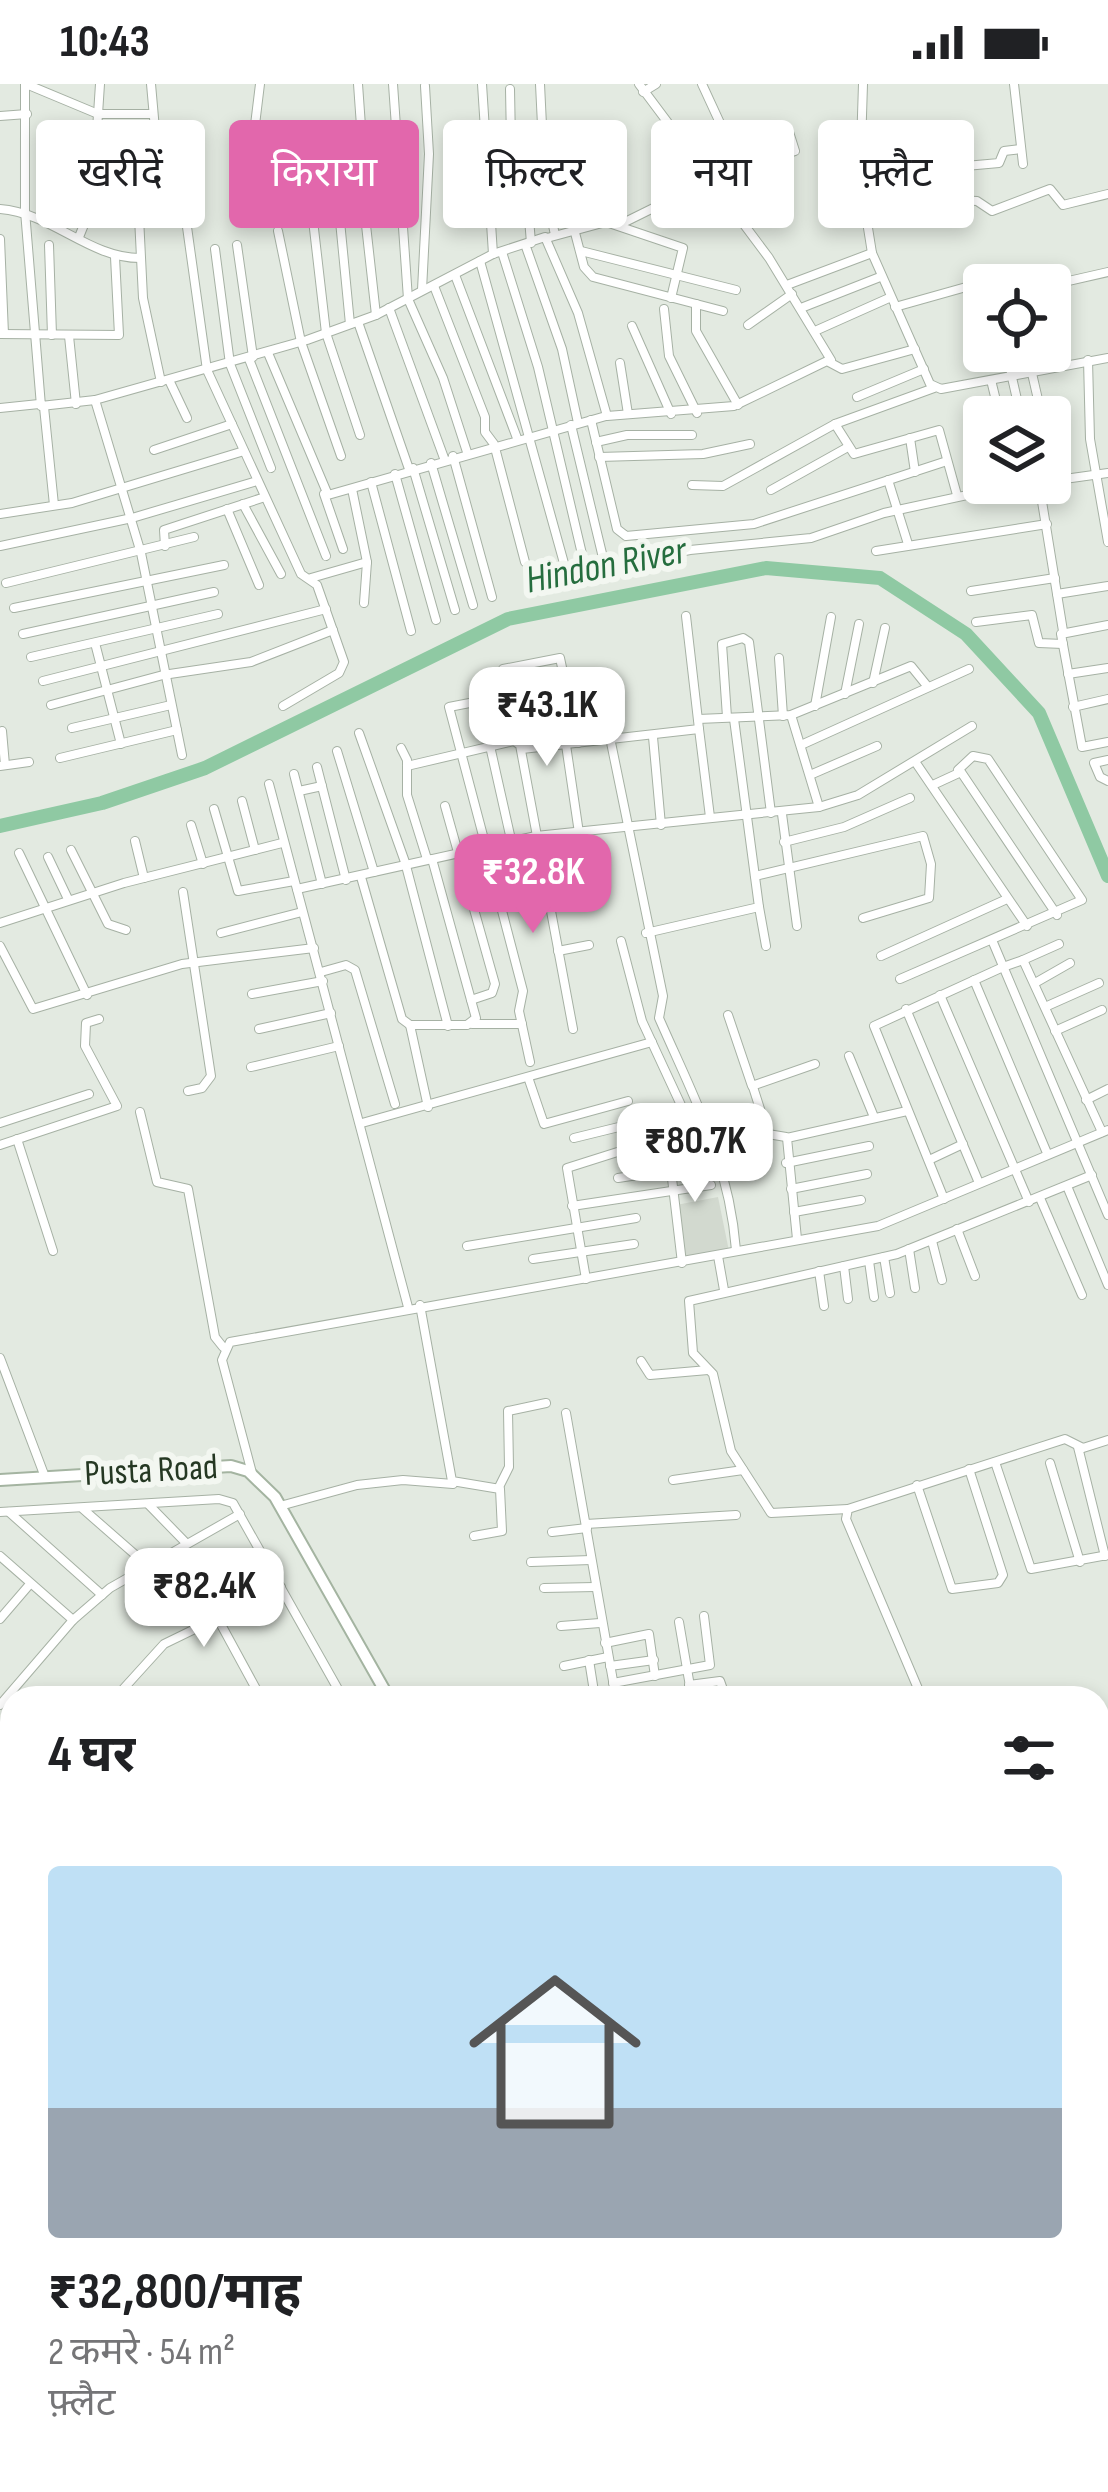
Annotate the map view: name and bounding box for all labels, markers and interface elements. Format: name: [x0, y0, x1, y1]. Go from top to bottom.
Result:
text: 10:43: [60, 15, 150, 70]
chip: खरीदें: [36, 120, 205, 228]
chip: किराया: [229, 120, 419, 228]
chip: फ़िल्टर: [443, 120, 627, 228]
chip: नया: [651, 120, 794, 228]
chip: फ़्लैट: [818, 120, 974, 228]
map controls: [963, 264, 1071, 504]
button: locate: [963, 264, 1071, 372]
button: layers: [963, 396, 1071, 504]
water label: Hindon River: [522, 527, 692, 605]
pin: ₹43.1K: [449, 667, 645, 769]
text: ₹43.1K: [496, 682, 598, 729]
pin: ₹32.8K: [435, 834, 631, 936]
text: ₹32.8K: [481, 849, 585, 896]
pin: ₹80.7K: [597, 1103, 793, 1205]
text: ₹80.7K: [644, 1118, 746, 1165]
street label: Pusta Road: [83, 1446, 219, 1496]
pin: ₹82.4K: [106, 1548, 302, 1650]
text: ₹82.4K: [152, 1563, 256, 1610]
text: 4 घर: [48, 1725, 135, 1786]
icon: filters: [996, 1725, 1062, 1791]
icon: home: [447, 1944, 663, 2160]
text: ₹32,800/माह: [48, 2262, 301, 2323]
text: 2 कमरे · 54 m²: [48, 2329, 235, 2376]
text: फ़्लैट: [48, 2380, 115, 2427]

